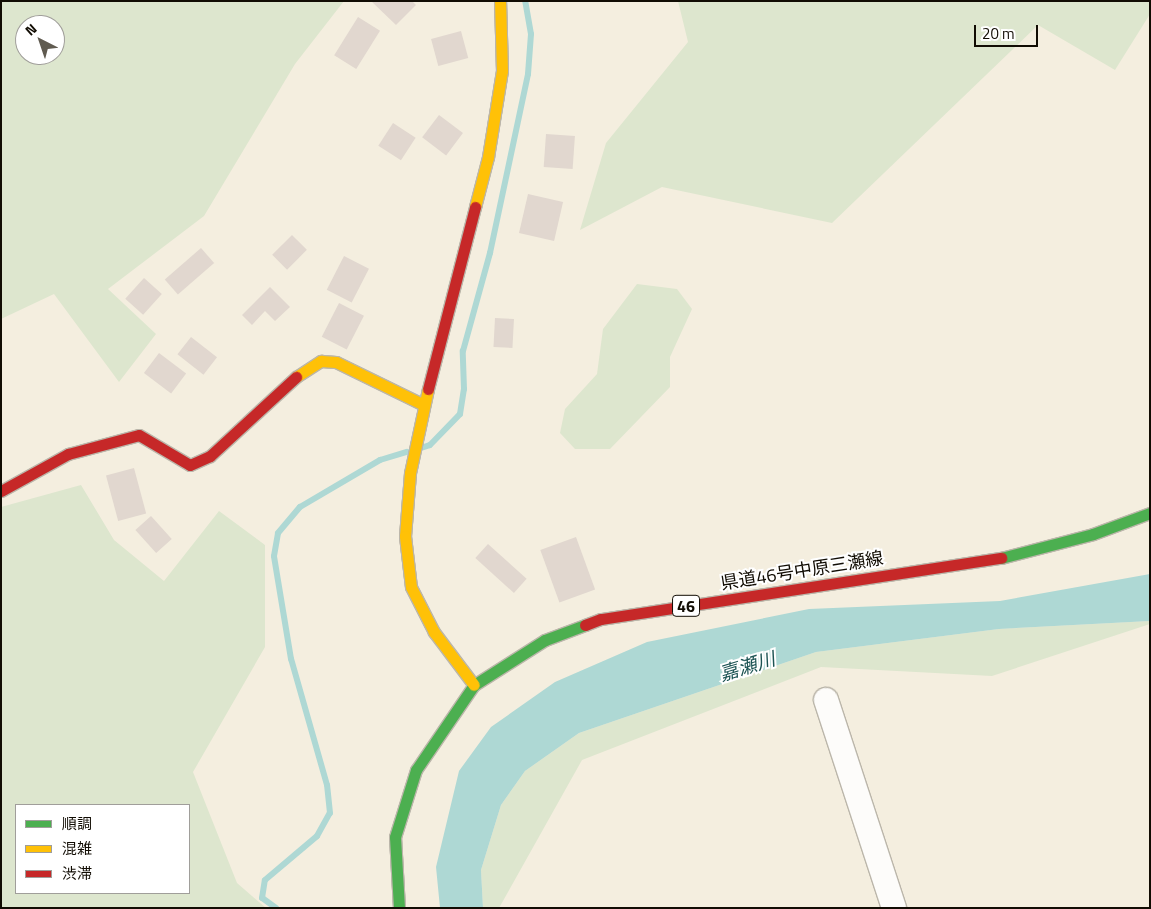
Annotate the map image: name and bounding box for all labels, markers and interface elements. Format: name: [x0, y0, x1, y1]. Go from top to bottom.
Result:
north arrow: [15, 15, 65, 65]
scale bar: [976, 15, 1040, 47]
text: N: [20, 18, 41, 40]
text: 20 m: [982, 22, 1015, 45]
street label: 県道46号中原三瀬線: [719, 547, 885, 595]
road number: 46: [671, 592, 701, 620]
water label: 嘉瀬川: [716, 647, 778, 685]
legend: [15, 804, 190, 894]
text: 順調: [62, 812, 92, 835]
text: 混雑: [62, 837, 92, 860]
text: 渋滞: [62, 862, 92, 885]

